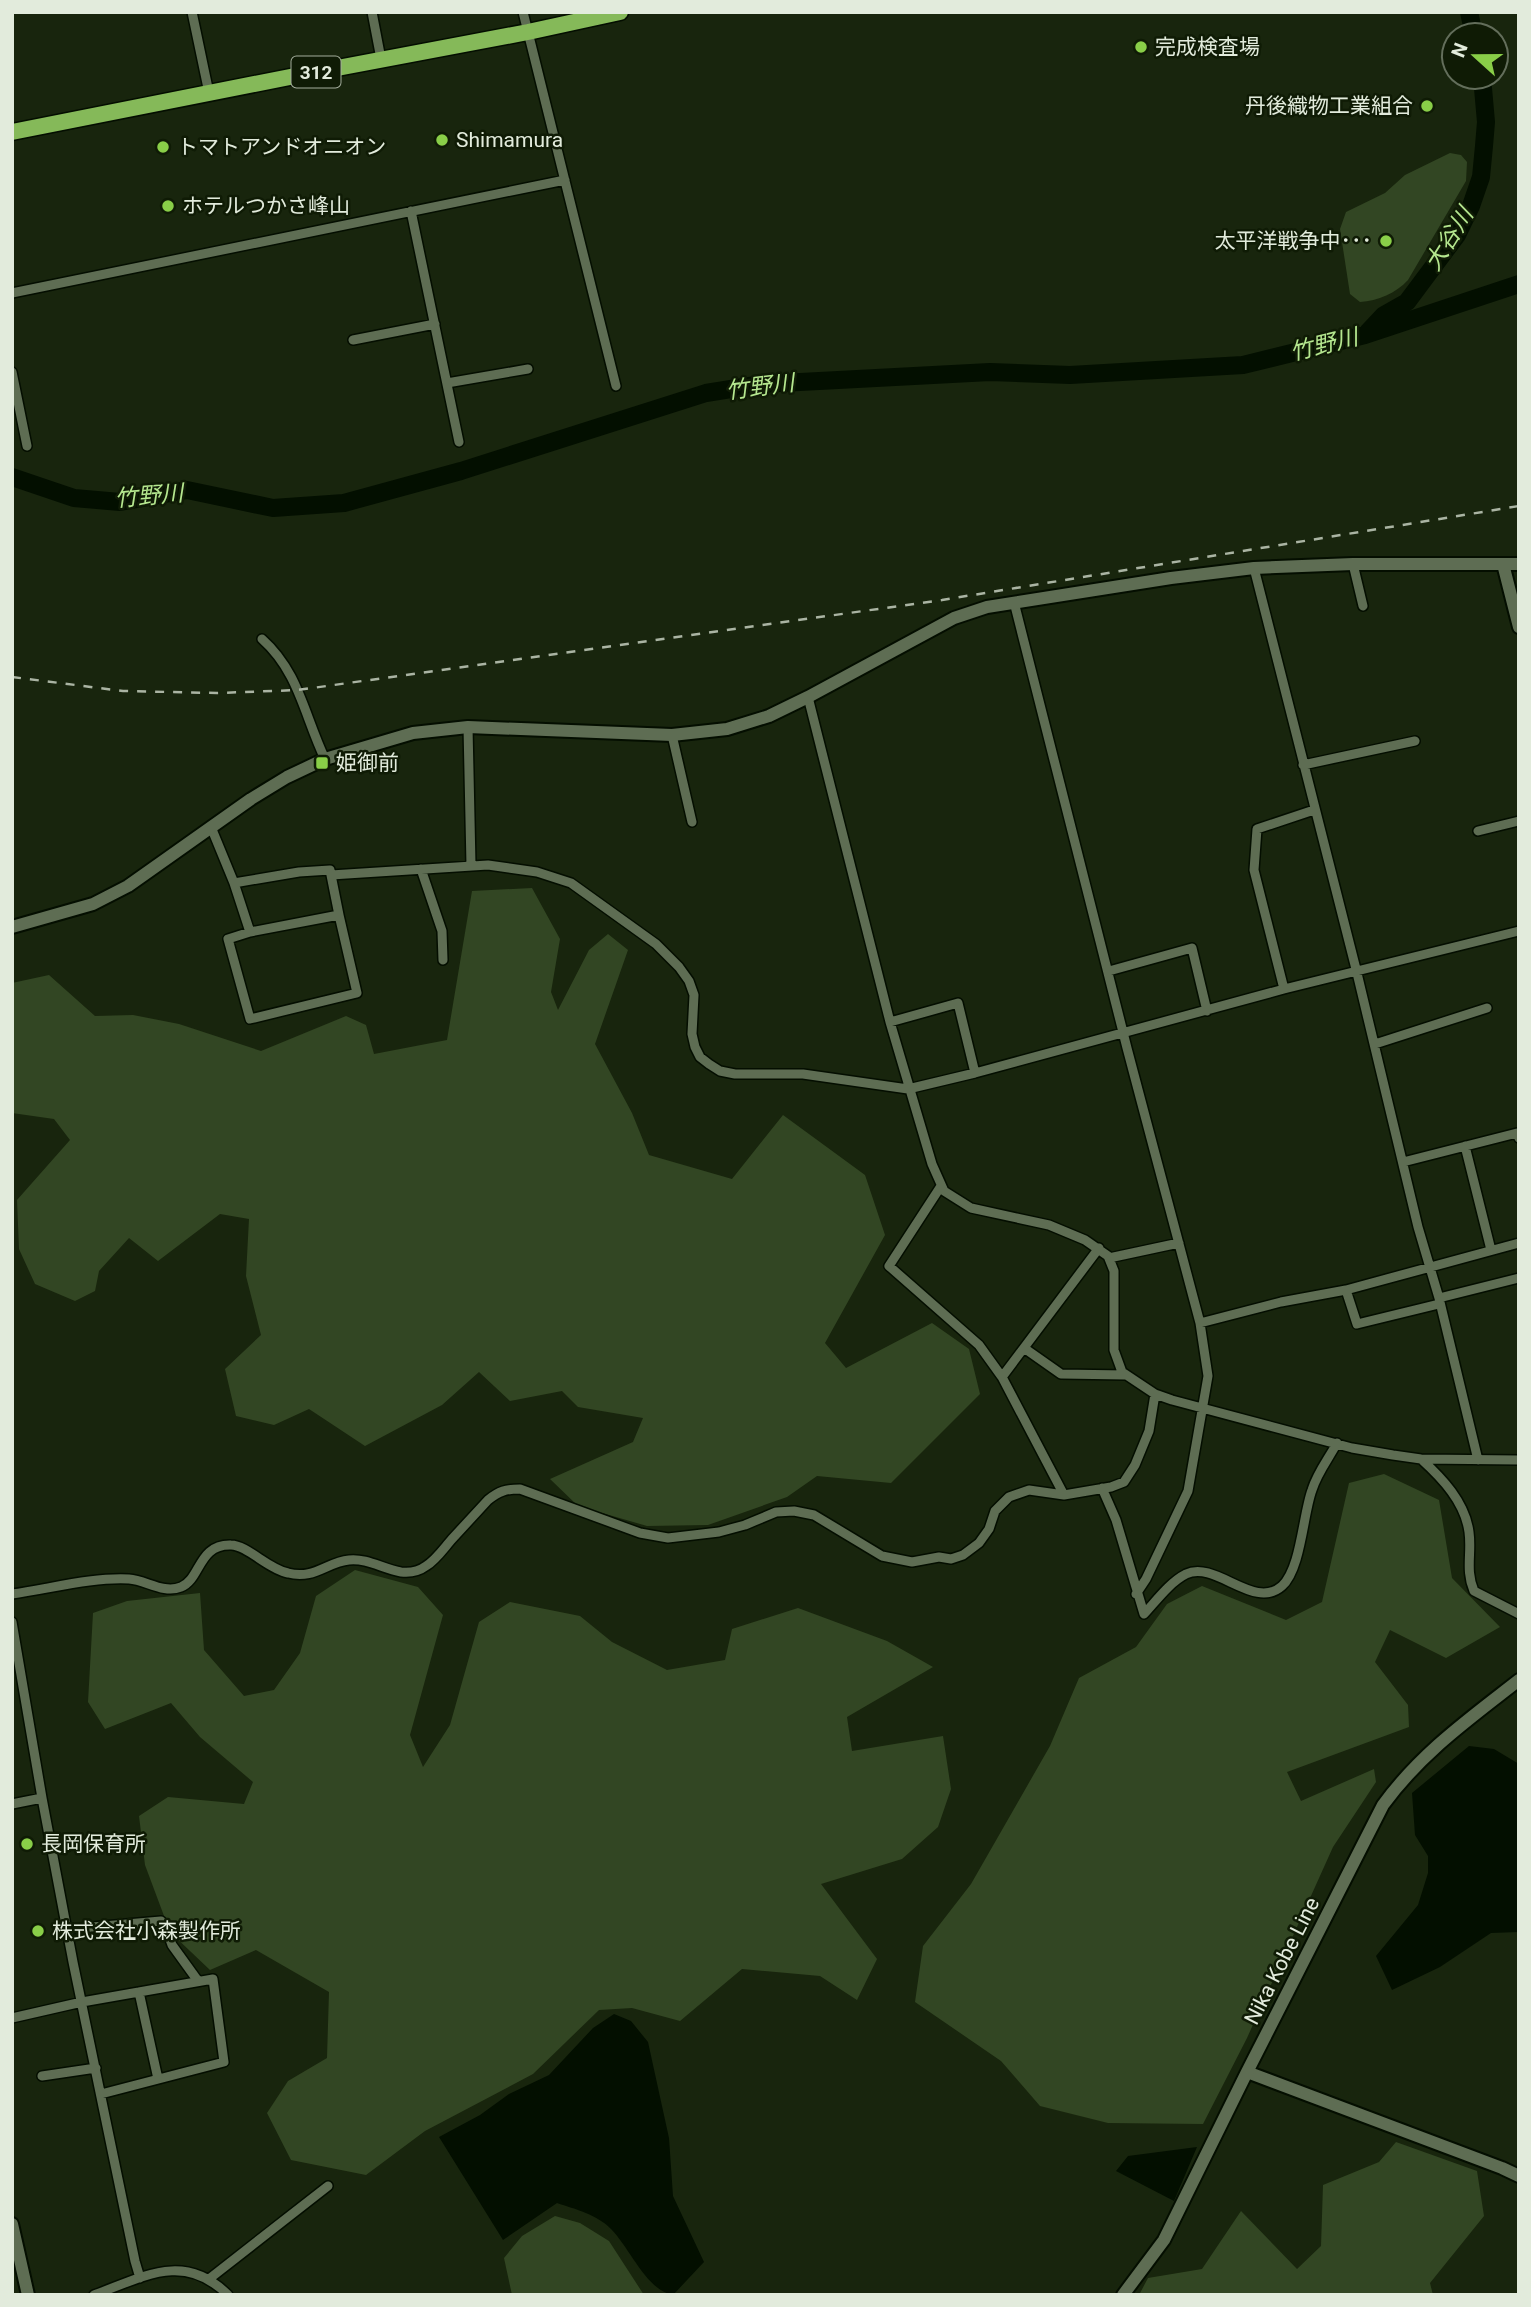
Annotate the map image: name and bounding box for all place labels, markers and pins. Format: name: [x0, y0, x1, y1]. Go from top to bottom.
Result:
place label: 完成検査場: [1155, 35, 1260, 59]
marker: 完成検査場: [1133, 39, 1149, 55]
place label: 丹後織物工業組合: [1245, 94, 1413, 118]
marker: 丹後織物工業組合: [1419, 98, 1435, 114]
place label: Shimamura: [456, 128, 563, 152]
marker: Shimamura: [434, 132, 450, 148]
place label: トマトアンドオニオン: [177, 135, 386, 159]
marker: トマトアンドオニオン: [155, 139, 171, 155]
place label: ホテルつかさ峰山: [182, 194, 350, 218]
marker: ホテルつかさ峰山: [160, 198, 176, 214]
place label: 太平洋戦争中･･･: [1215, 229, 1372, 253]
marker: 太平洋戦争中･･･: [1378, 233, 1394, 249]
place label: 姫御前: [336, 751, 399, 775]
marker: 姫御前: [314, 755, 330, 771]
place label: 長岡保育所: [41, 1832, 146, 1856]
marker: 長岡保育所: [19, 1836, 35, 1852]
place label: 株式会社小森製作所: [52, 1919, 241, 1943]
marker: 株式会社小森製作所: [30, 1923, 46, 1939]

